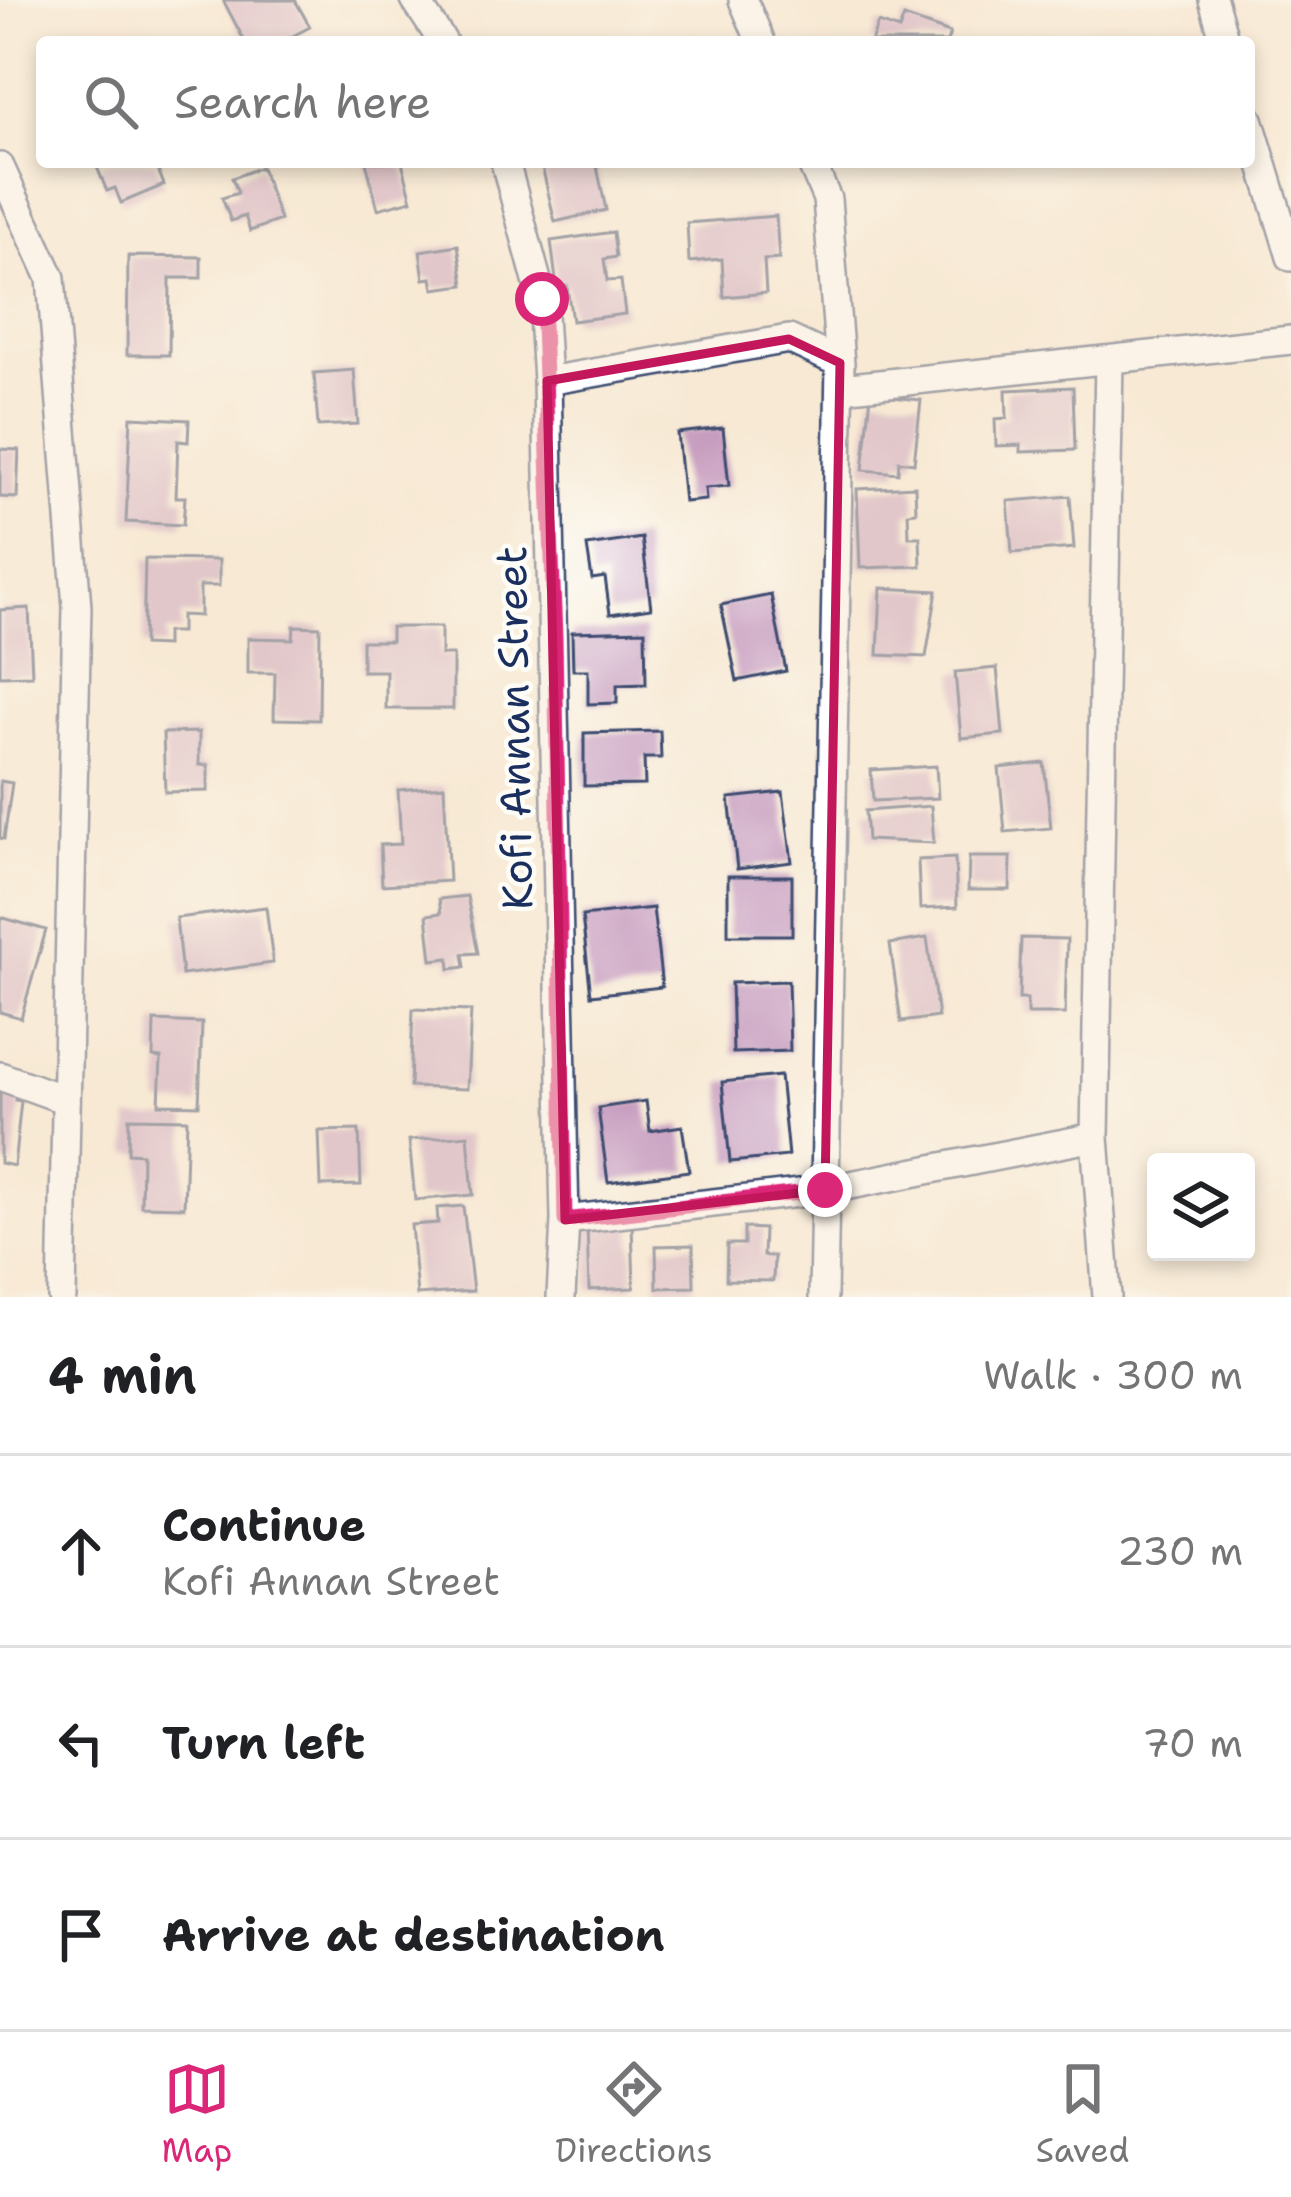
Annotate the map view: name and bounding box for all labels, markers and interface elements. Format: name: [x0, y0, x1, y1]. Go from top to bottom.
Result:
search box: [36, 36, 1255, 168]
icon: search: [78, 69, 144, 135]
text: Search here: [174, 72, 431, 132]
route start: [515, 272, 569, 326]
street label: Kofi Annan Street: [483, 545, 545, 911]
map controls: [1147, 1153, 1255, 1261]
button: layers: [1147, 1153, 1255, 1261]
route end: [798, 1163, 852, 1217]
text: 4 min: [48, 1341, 197, 1409]
text: Walk · 300 m: [983, 1349, 1243, 1401]
text: Continue: [162, 1495, 366, 1555]
icon: ahead: [48, 1518, 114, 1584]
text: 230 m: [1117, 1525, 1243, 1577]
text: Kofi Annan Street: [162, 1555, 500, 1607]
icon: left: [48, 1710, 114, 1776]
text: Turn left: [162, 1713, 365, 1773]
text: 70 m: [1142, 1717, 1243, 1769]
icon: arrive: [48, 1902, 114, 1968]
text: Arrive at destination: [162, 1905, 665, 1965]
tab: Map: [162, 2056, 232, 2173]
tab: Directions: [555, 2056, 713, 2173]
tab: Saved: [1036, 2056, 1129, 2173]

